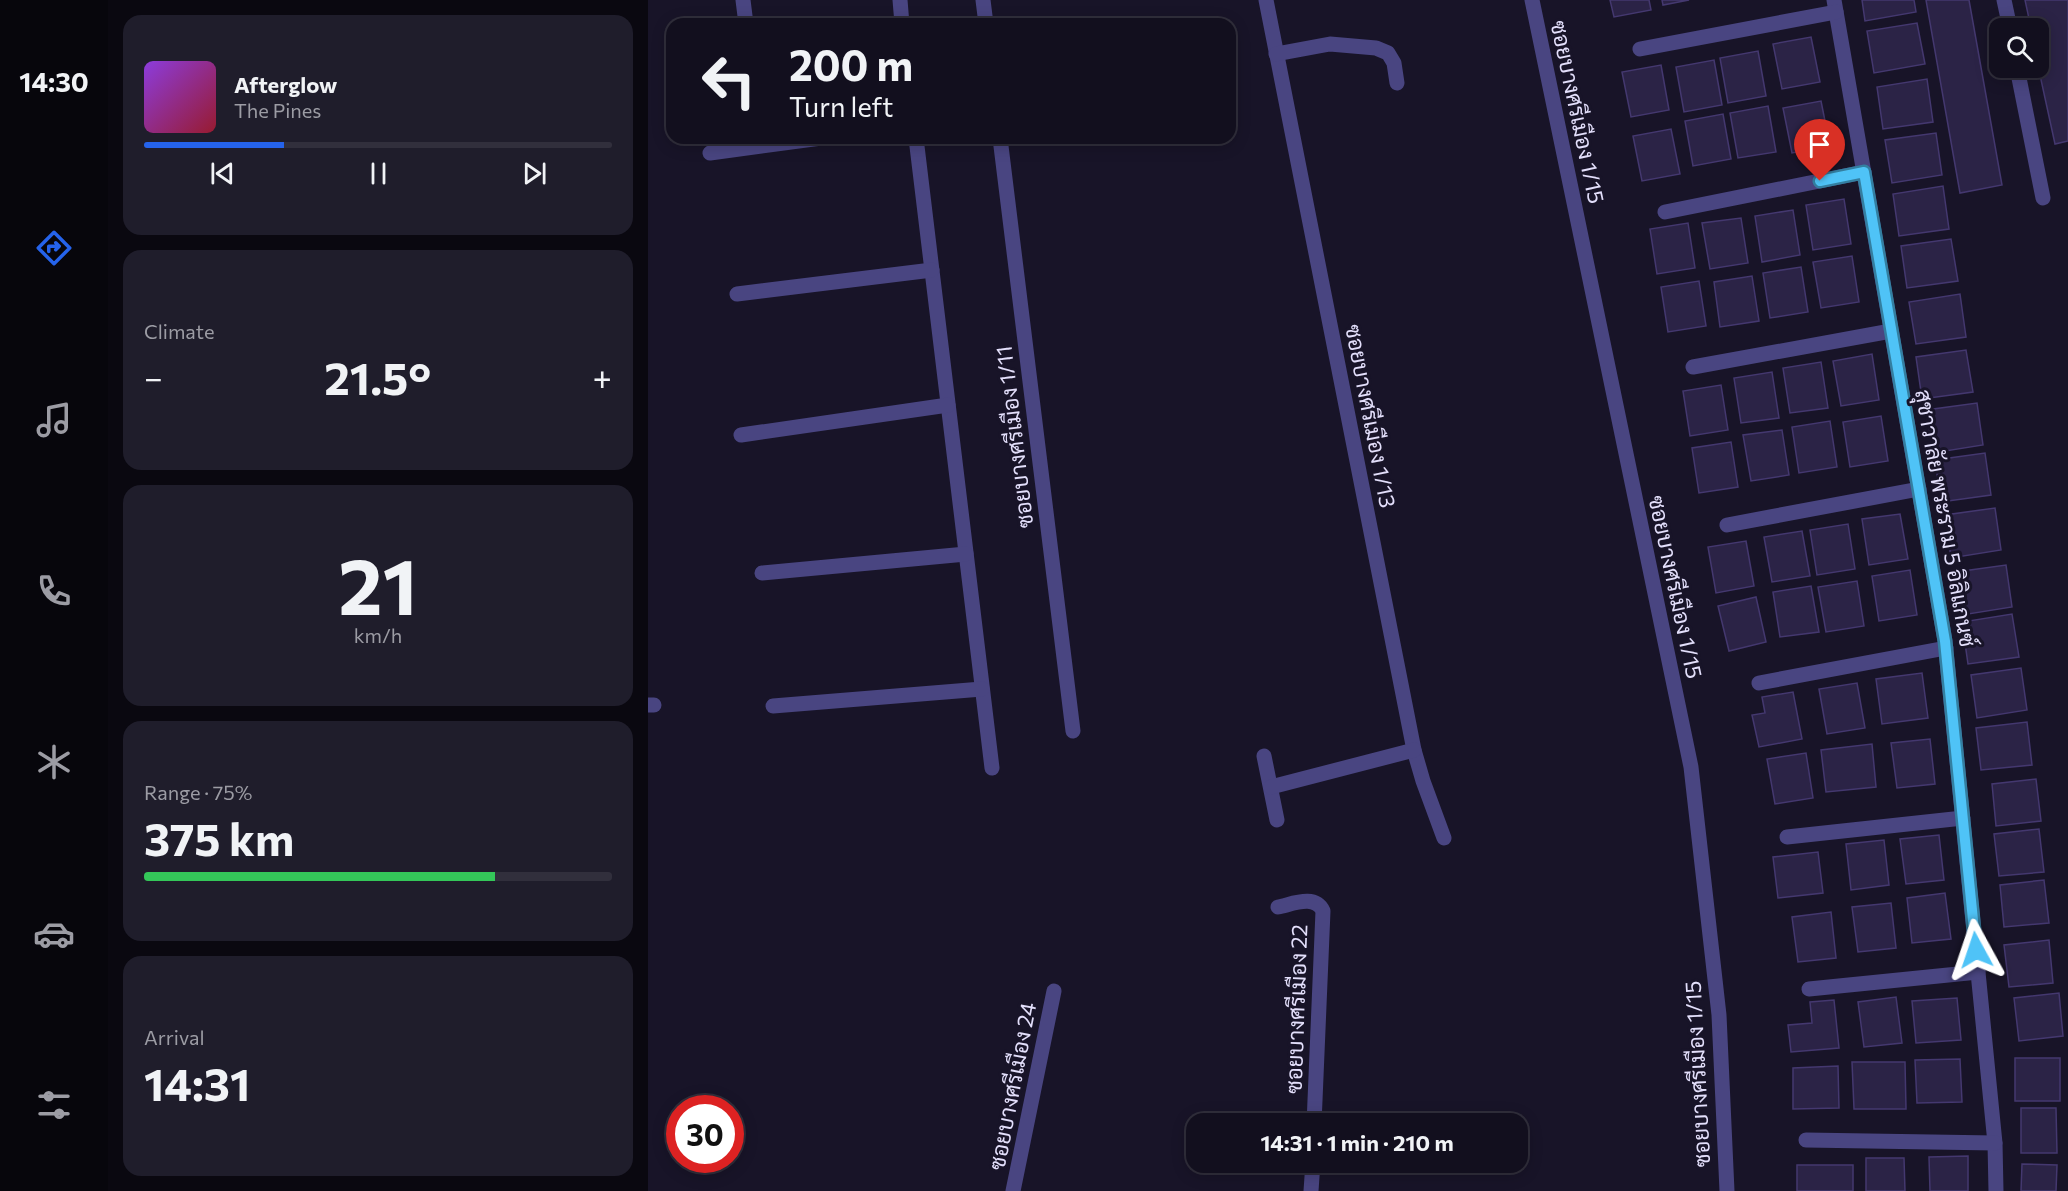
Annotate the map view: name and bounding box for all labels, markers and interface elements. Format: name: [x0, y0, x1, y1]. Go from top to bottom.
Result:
street label: ซอยบางศรีเมือง 1/15: [1545, 18, 1611, 206]
map controls: [1989, 18, 2049, 78]
button: search: [1989, 18, 2049, 78]
text: 200 m: [789, 38, 913, 90]
icon: left: [690, 42, 768, 120]
text: 14:30: [19, 65, 89, 98]
text: Afterglow: [234, 71, 337, 98]
text: Turn left: [789, 90, 893, 123]
text: The Pines: [234, 98, 321, 122]
pin: [1794, 119, 1845, 181]
icon: arrive: [1803, 128, 1836, 161]
icon: previous: [206, 157, 239, 190]
icon: pause: [362, 157, 395, 190]
icon: next: [518, 157, 551, 190]
icon: directions: [33, 227, 75, 269]
text: Climate: [144, 319, 214, 343]
street label: ซอยบางศรีเมือง 1/13: [1340, 322, 1402, 510]
street label: ซอยบางศรีเมือง 1/11: [989, 344, 1039, 530]
text: 21.5°: [324, 349, 431, 404]
text: −: [144, 356, 163, 397]
text: +: [593, 356, 612, 397]
street label: สุชาวาลัย พระราม 5 อิลิแกนซ์: [1907, 387, 1982, 649]
icon: music: [33, 399, 75, 441]
street label: ซอยบางศรีเมือง 1/15: [1643, 493, 1709, 681]
text: 21: [338, 536, 418, 631]
icon: phone: [33, 570, 75, 612]
text: km/h: [354, 623, 402, 647]
icon: climate: [33, 741, 75, 783]
text: Range · 75%: [144, 780, 252, 804]
text: 375 km: [144, 810, 294, 865]
icon: car: [33, 913, 75, 955]
position arrow: [1944, 918, 2008, 982]
street label: ซอยบางศรีเมือง 22: [1280, 924, 1312, 1094]
street label: ซอยบางศรีเมือง 1/15: [1679, 980, 1715, 1168]
street label: ซอยบางศรีเมือง 24: [983, 1000, 1041, 1172]
text: Arrival: [144, 1025, 205, 1049]
text: 14:31: [144, 1055, 250, 1110]
icon: filters: [33, 1084, 75, 1126]
speed limit sign: 30: [666, 1095, 744, 1173]
text: 14:31 · 1 min · 210 m: [1260, 1129, 1454, 1156]

